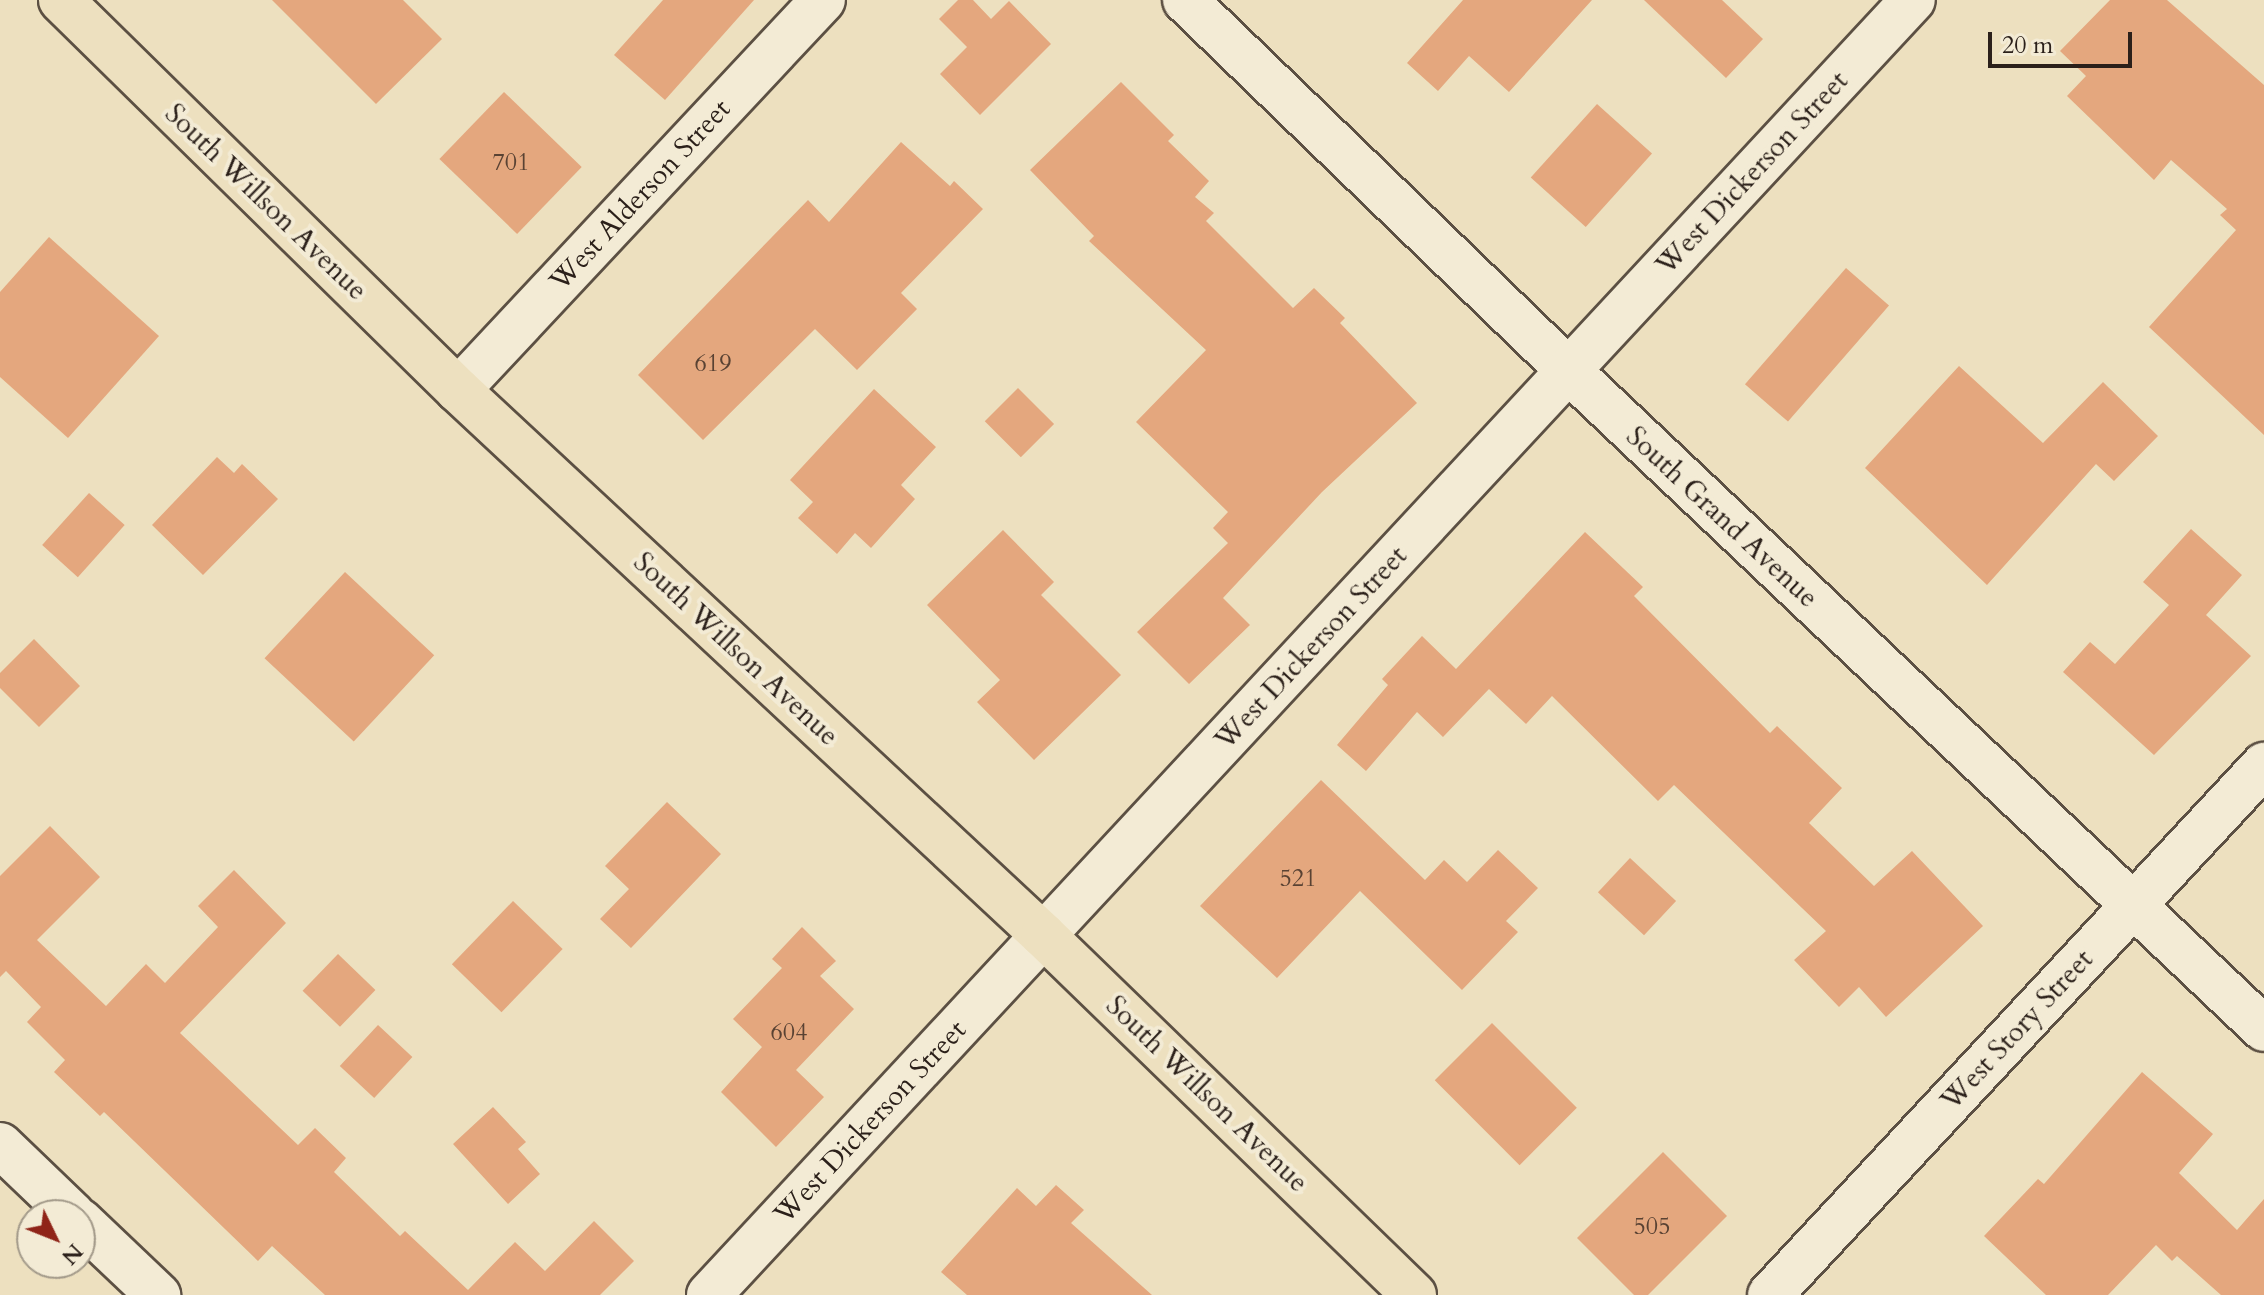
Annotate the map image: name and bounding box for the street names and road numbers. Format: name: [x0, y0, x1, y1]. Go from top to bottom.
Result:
street label: West Dickerson Street: [1649, 64, 1855, 282]
street label: West Alderson Street: [543, 92, 737, 298]
street label: South Willson Avenue: [158, 97, 374, 307]
street label: South Grand Avenue: [1619, 420, 1825, 614]
street label: West Dickerson Street: [1208, 539, 1414, 757]
street label: South Willson Avenue: [627, 545, 845, 753]
street label: West Story Street: [1934, 943, 2100, 1117]
street label: South Willson Avenue: [1099, 989, 1315, 1199]
street label: West Dickerson Street: [767, 1013, 973, 1231]

